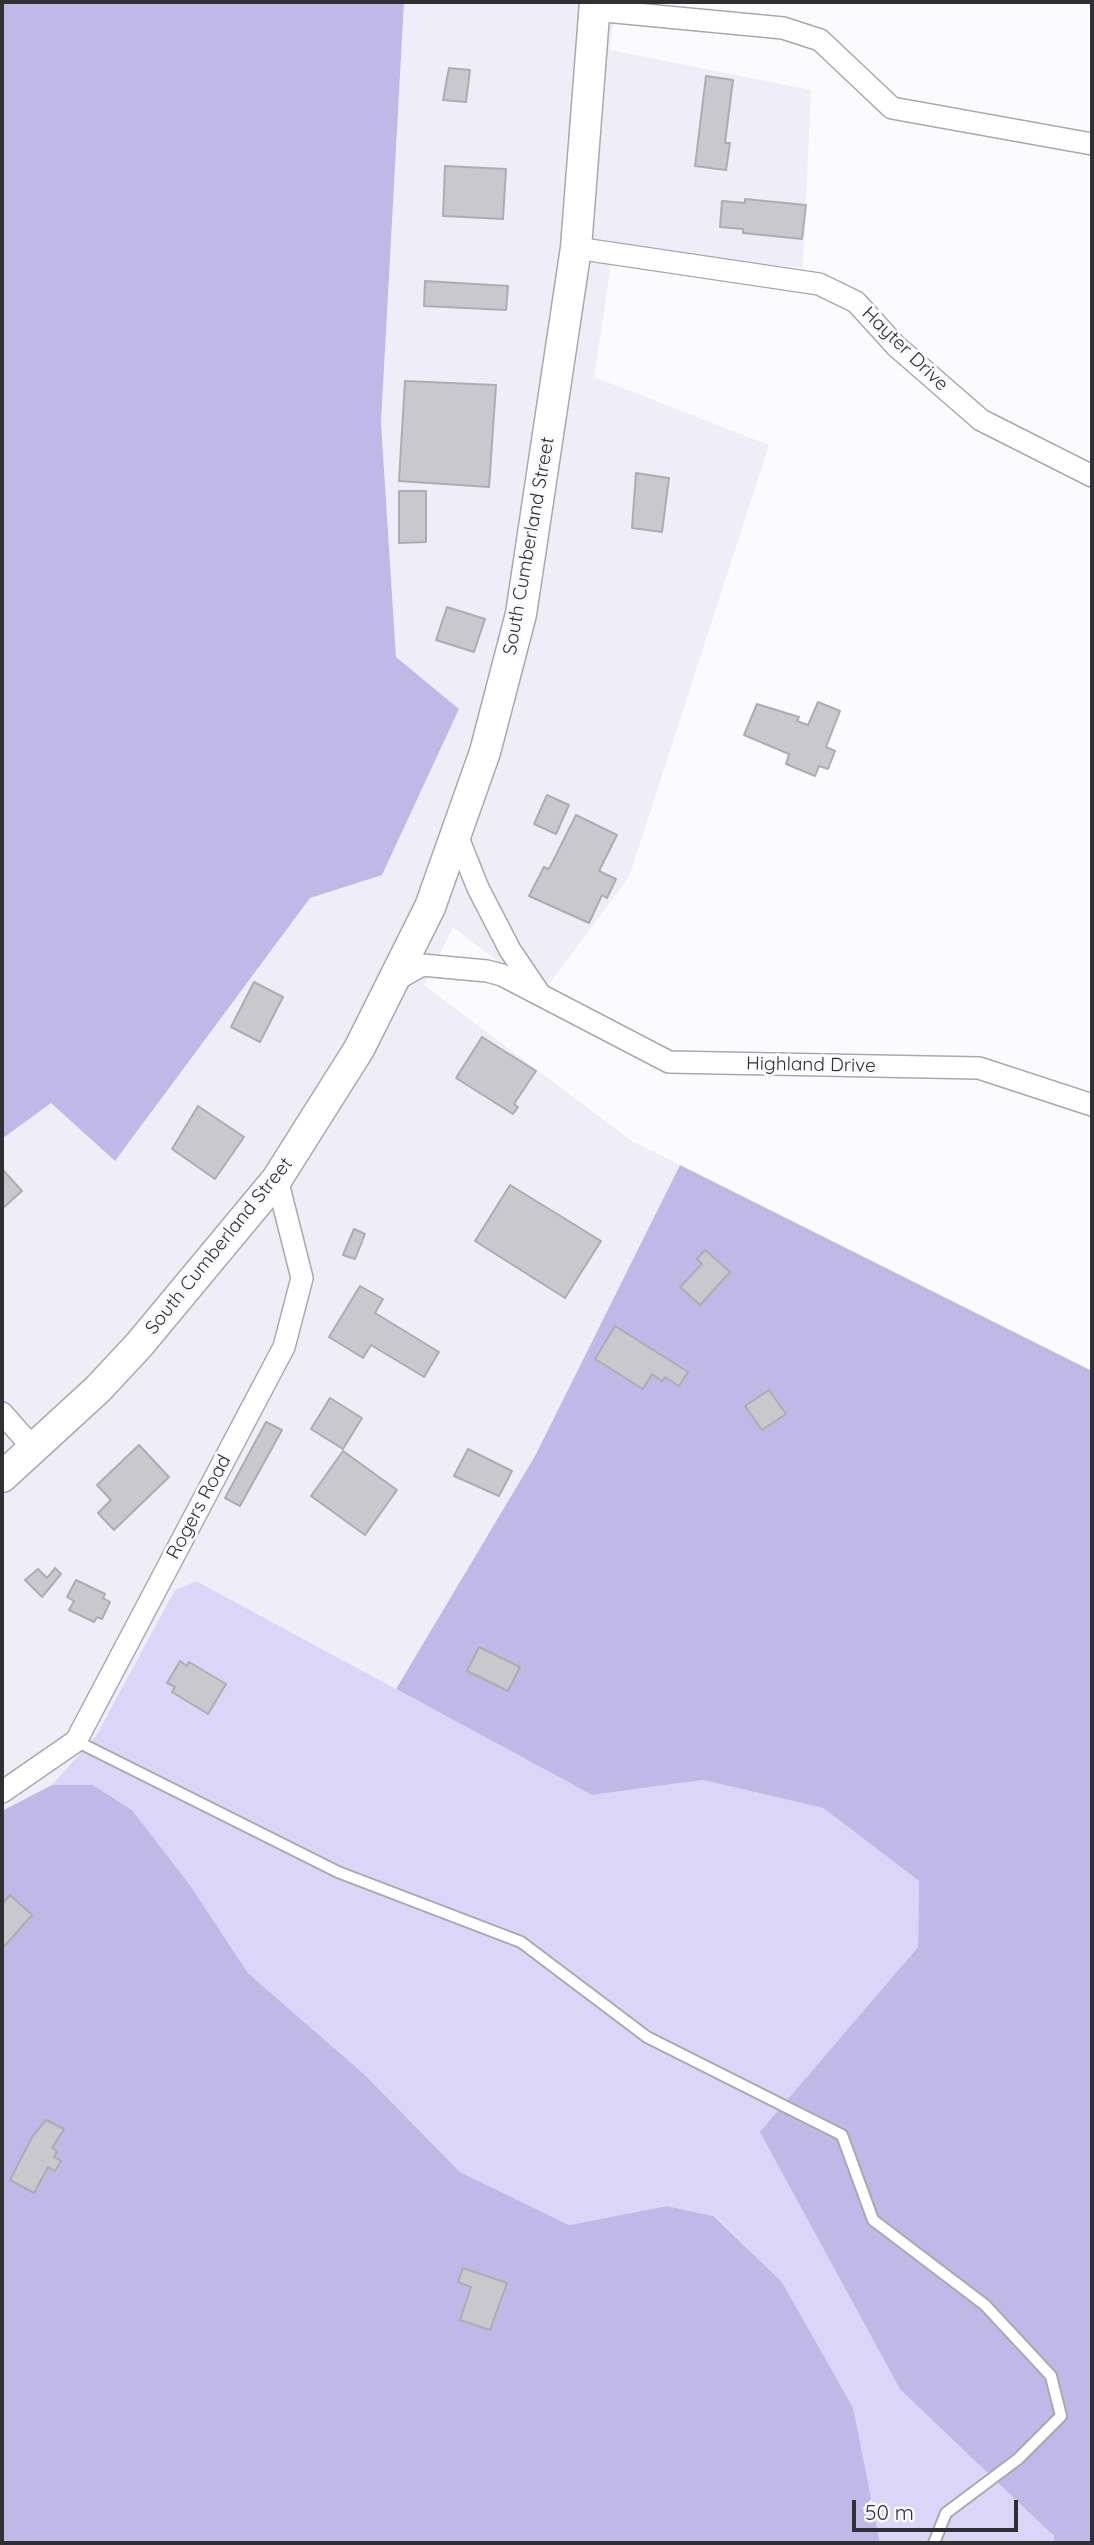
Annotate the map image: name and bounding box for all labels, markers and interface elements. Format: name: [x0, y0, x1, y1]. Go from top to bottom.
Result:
street label: Hayter Drive: [857, 302, 953, 396]
street label: South Cumberland Street: [499, 435, 559, 657]
street label: Highland Drive: [746, 1052, 876, 1078]
street label: South Cumberland Street: [141, 1153, 297, 1339]
street label: Rogers Road: [162, 1451, 236, 1563]
scale bar: [856, 2486, 1022, 2530]
text: 50 m: [865, 2499, 914, 2525]

